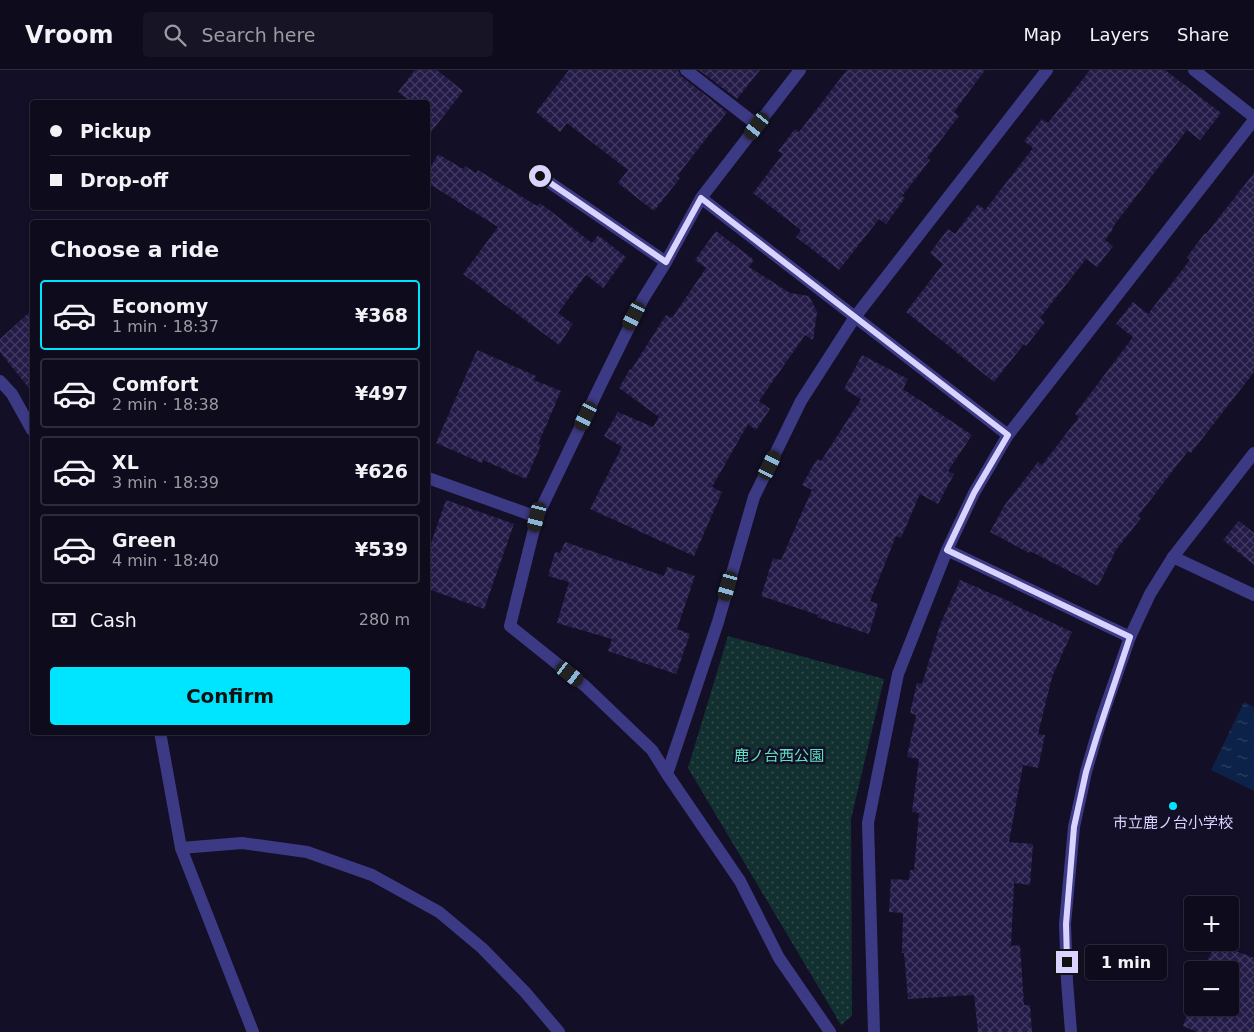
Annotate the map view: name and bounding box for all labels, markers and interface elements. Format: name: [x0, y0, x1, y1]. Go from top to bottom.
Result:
search box: [143, 12, 493, 57]
text: Vroom: [25, 21, 113, 49]
icon: search: [161, 21, 189, 49]
text: Search here: [201, 24, 316, 46]
text: Map: [1023, 24, 1061, 45]
text: Layers: [1089, 24, 1149, 45]
text: Share: [1177, 24, 1229, 45]
car: [741, 110, 772, 142]
text: Pickup: [80, 120, 151, 142]
route start: [529, 165, 551, 187]
text: Drop-off: [80, 169, 168, 191]
text: Choose a ride: [50, 237, 219, 262]
icon: car: [52, 293, 97, 338]
text: Economy: [112, 295, 208, 317]
car: [620, 299, 647, 333]
text: ¥368: [355, 304, 408, 326]
text: 1 min · 18:37: [112, 317, 219, 336]
icon: car: [52, 371, 97, 416]
text: Comfort: [112, 373, 199, 395]
text: ¥497: [355, 382, 408, 404]
text: 2 min · 18:38: [112, 395, 219, 414]
car: [572, 399, 599, 433]
car: [756, 448, 783, 482]
icon: car: [52, 449, 97, 494]
text: XL: [112, 451, 139, 473]
text: ¥626: [355, 460, 408, 482]
text: 3 min · 18:39: [112, 473, 219, 492]
car: [526, 501, 547, 533]
icon: car: [52, 527, 97, 572]
text: Green: [112, 529, 176, 551]
text: ¥539: [355, 538, 408, 560]
text: 4 min · 18:40: [112, 551, 219, 570]
car: [716, 570, 739, 602]
icon: cash: [50, 606, 78, 634]
text: Cash: [90, 609, 137, 631]
text: 280 m: [359, 610, 410, 629]
car: [553, 659, 586, 689]
button: Confirm: [50, 667, 410, 725]
park label: 鹿ノ台西公園: [734, 747, 824, 765]
marker: 市立鹿ノ台小学校: [1167, 800, 1179, 812]
place label: 市立鹿ノ台小学校: [1113, 814, 1233, 832]
map controls: [1184, 896, 1239, 1016]
button: +: [1184, 896, 1239, 951]
callout: 1 min: [1084, 944, 1167, 980]
route end: [1056, 951, 1078, 973]
text: 1 min: [1101, 953, 1151, 972]
button: −: [1184, 961, 1239, 1016]

